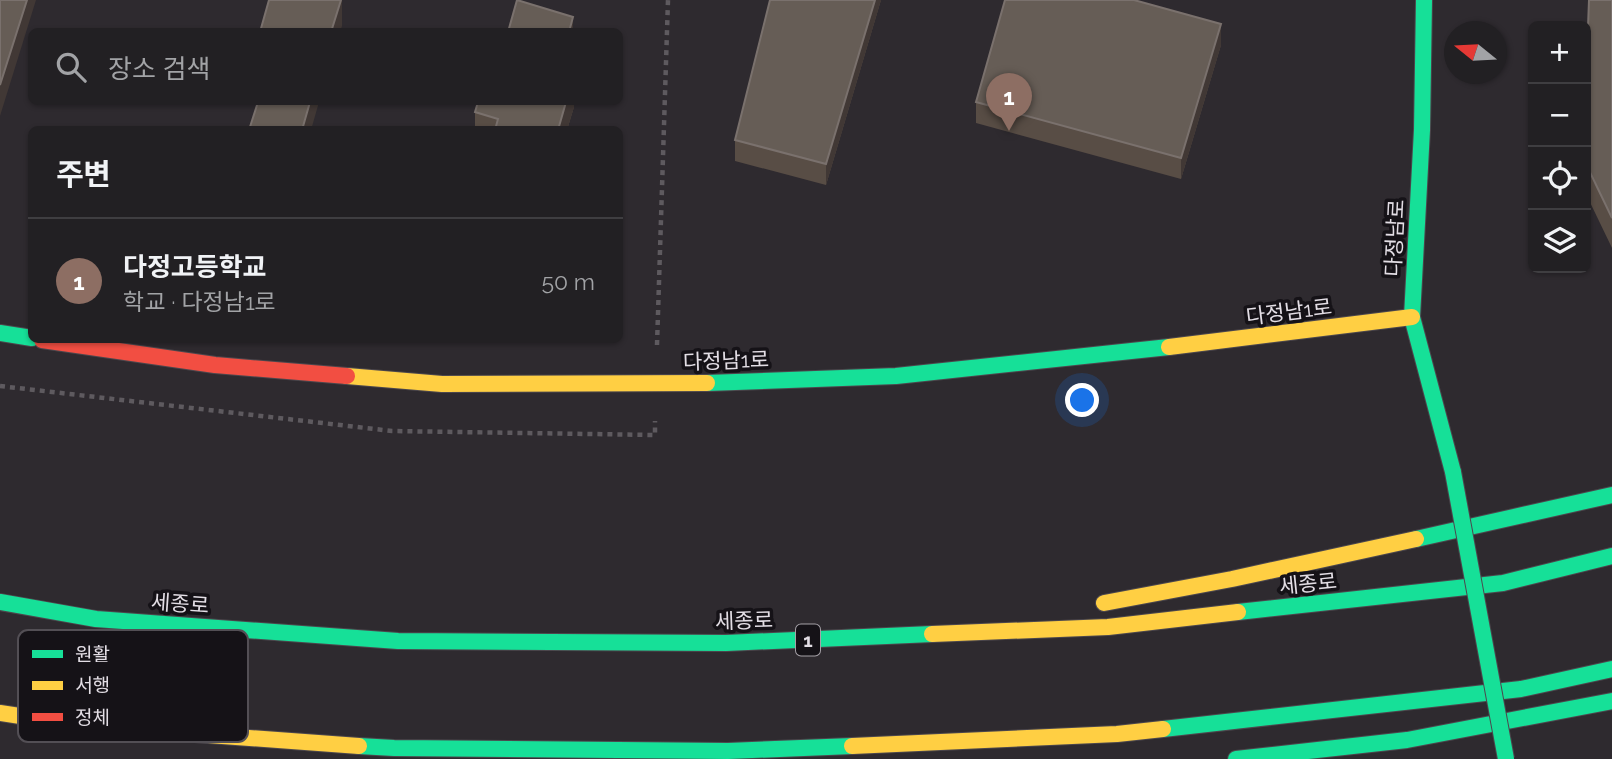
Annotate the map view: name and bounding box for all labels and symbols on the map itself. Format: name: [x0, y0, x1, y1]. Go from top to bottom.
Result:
north arrow: [1444, 21, 1507, 84]
pin: 1: [986, 73, 1032, 131]
street label: 다정남로: [1380, 199, 1409, 277]
street label: 다정남1로: [1245, 294, 1333, 329]
street label: 다정남1로: [682, 347, 770, 374]
your location: [1065, 383, 1099, 417]
street label: 세종로: [1278, 568, 1338, 599]
street label: 세종로: [150, 589, 210, 618]
street label: 세종로: [715, 607, 773, 634]
road number: 1: [796, 624, 820, 656]
legend: [18, 630, 248, 742]
text: 원활: [75, 643, 110, 665]
text: 서행: [75, 674, 110, 696]
text: 정체: [75, 706, 110, 728]

